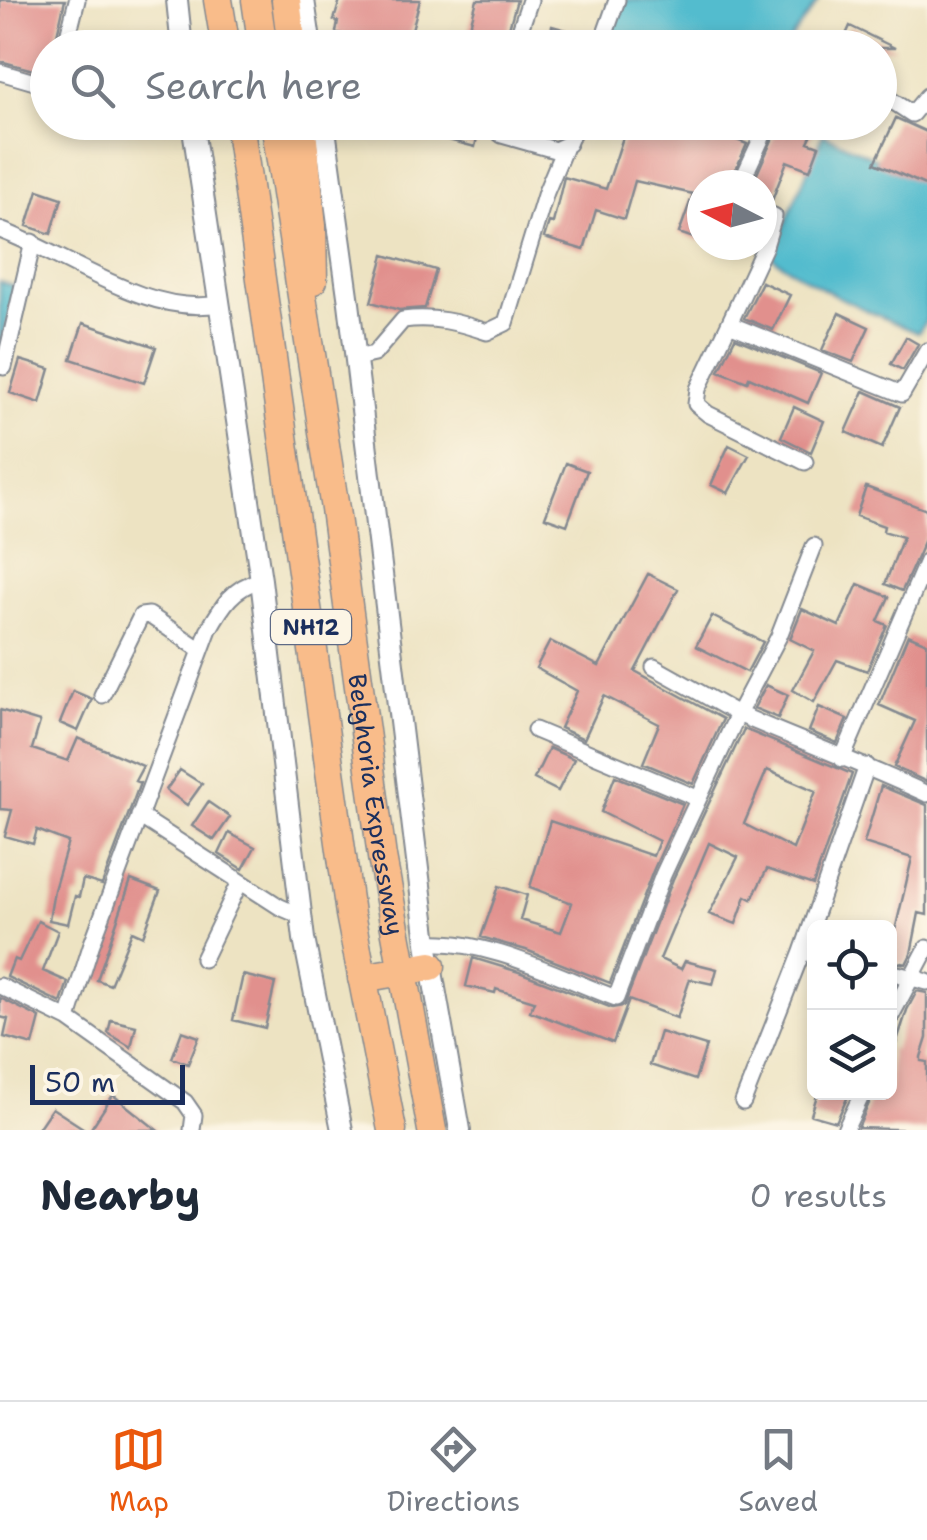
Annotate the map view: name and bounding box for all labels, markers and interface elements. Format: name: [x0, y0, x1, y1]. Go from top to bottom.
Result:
search box: [30, 30, 897, 140]
icon: search: [65, 58, 120, 113]
text: Search here: [145, 60, 362, 111]
north arrow: [687, 170, 777, 260]
road number: NH12: [271, 610, 351, 644]
street label: Belghoria Expressway: [340, 672, 413, 938]
map controls: [807, 920, 897, 1100]
button: locate: [807, 920, 897, 1010]
button: layers: [807, 1010, 897, 1100]
scale bar: [30, 1060, 185, 1104]
text: 50 m: [45, 1063, 115, 1101]
text: Nearby: [40, 1167, 200, 1223]
text: 0 results: [750, 1174, 887, 1217]
tab: Map: [109, 1422, 169, 1520]
tab: Directions: [387, 1422, 520, 1520]
tab: Saved: [738, 1422, 818, 1520]

